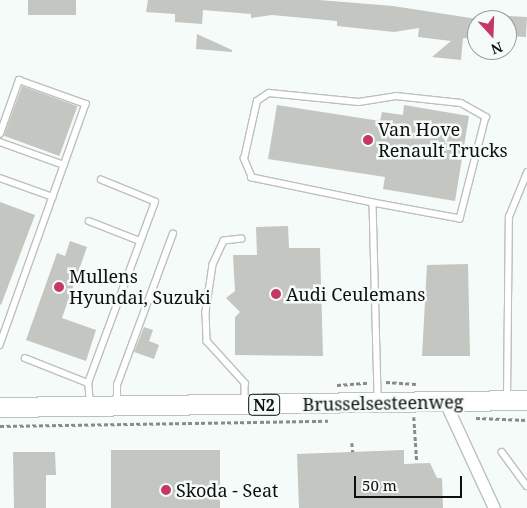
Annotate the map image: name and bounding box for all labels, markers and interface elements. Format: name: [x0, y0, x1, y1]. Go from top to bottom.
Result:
north arrow: [467, 10, 517, 60]
text: N: [489, 38, 505, 59]
place label: Van Hove Renault Trucks: [378, 119, 508, 162]
marker: Van Hove Renault Trucks: [362, 134, 374, 146]
place label: Mullens Hyundai, Suzuki: [69, 266, 211, 308]
marker: Mullens Hyundai, Suzuki: [53, 281, 65, 293]
place label: Audi Ceulemans: [286, 283, 425, 305]
marker: Audi Ceulemans: [270, 288, 282, 300]
street label: Brusselsesteenweg: [302, 391, 464, 415]
road number: N2: [248, 392, 280, 418]
scale bar: [357, 466, 464, 498]
text: 50 m: [362, 475, 397, 495]
place label: Skoda - Seat: [176, 479, 278, 501]
marker: Skoda - Seat: [160, 484, 172, 496]

